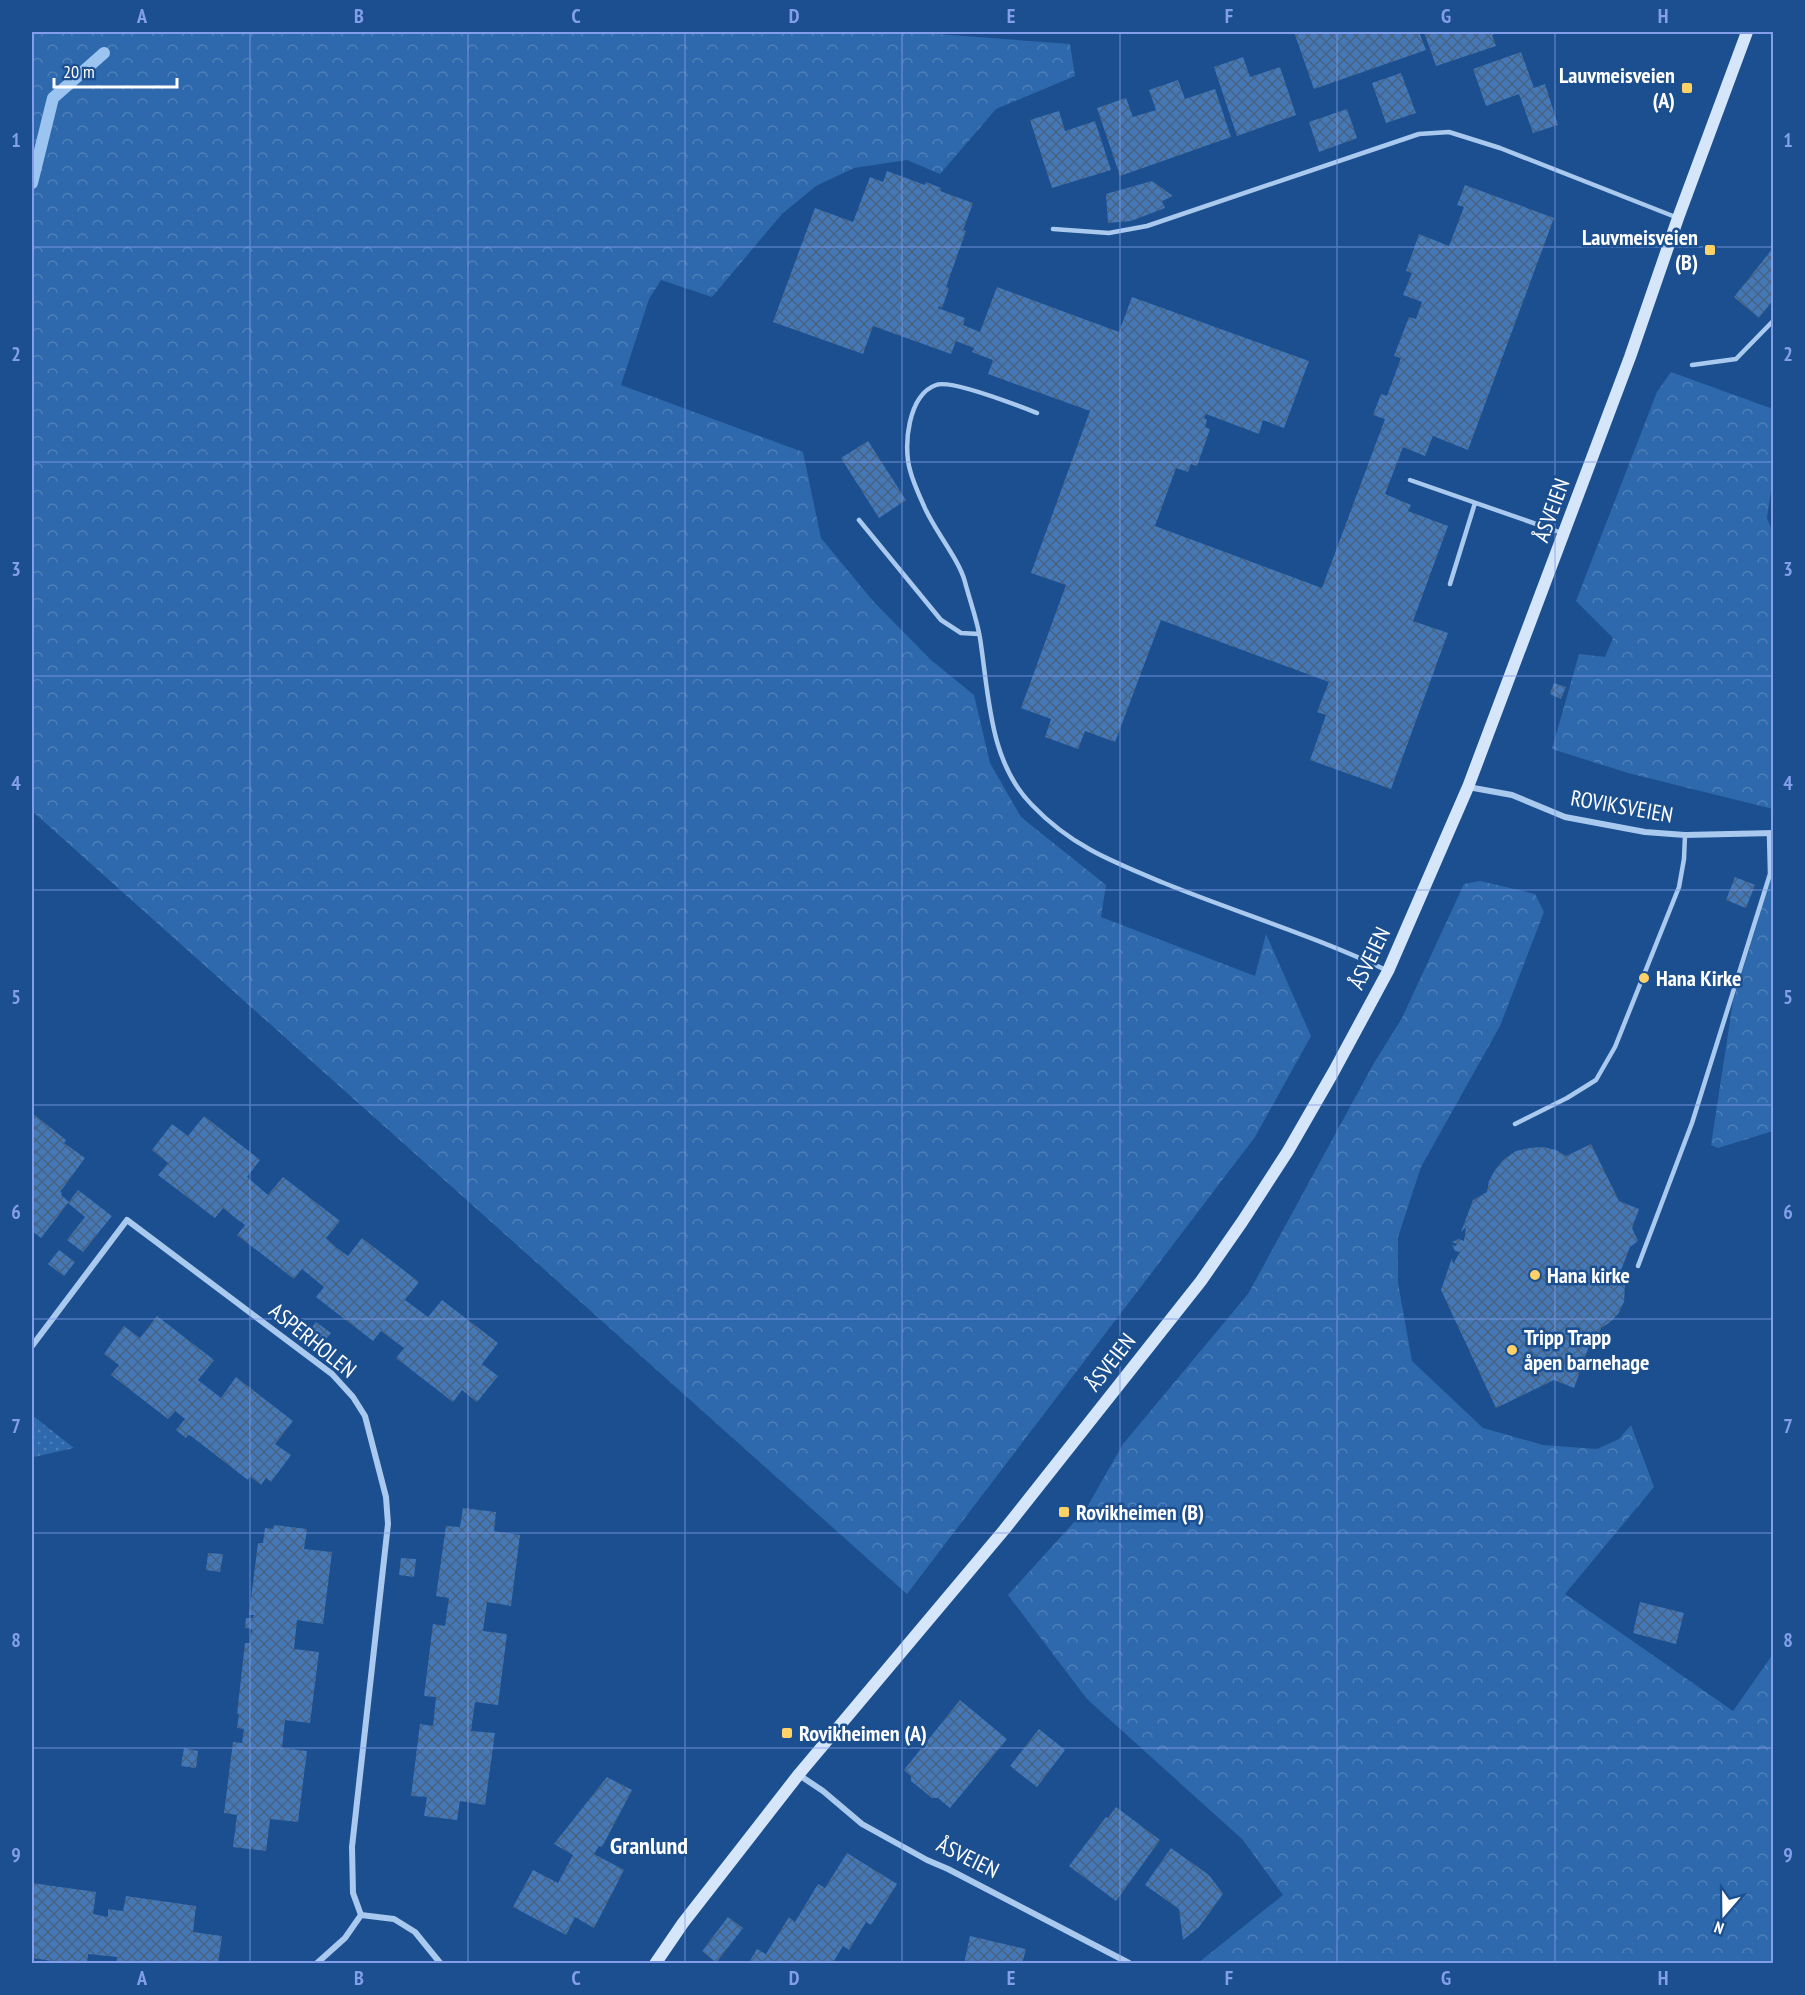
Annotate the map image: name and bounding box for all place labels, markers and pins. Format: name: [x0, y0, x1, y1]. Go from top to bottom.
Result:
place label: Lauvmeisveien (A): [1559, 61, 1675, 114]
marker: Lauvmeisveien (A): [1680, 81, 1694, 95]
place label: Lauvmeisveien (B): [1582, 223, 1698, 276]
marker: Lauvmeisveien (B): [1703, 243, 1717, 257]
place label: Hana Kirke: [1656, 964, 1741, 992]
marker: Hana Kirke: [1637, 971, 1651, 985]
place label: Hana kirke: [1547, 1261, 1630, 1289]
marker: Hana kirke: [1528, 1268, 1542, 1282]
place label: Tripp Trapp åpen barnehage: [1524, 1323, 1649, 1376]
marker: Tripp Trapp åpen barnehage: [1505, 1343, 1519, 1357]
place label: Rovikheimen (B): [1076, 1498, 1204, 1526]
marker: Rovikheimen (B): [1057, 1505, 1071, 1519]
place label: Rovikheimen (A): [799, 1719, 927, 1747]
marker: Rovikheimen (A): [780, 1726, 794, 1740]

